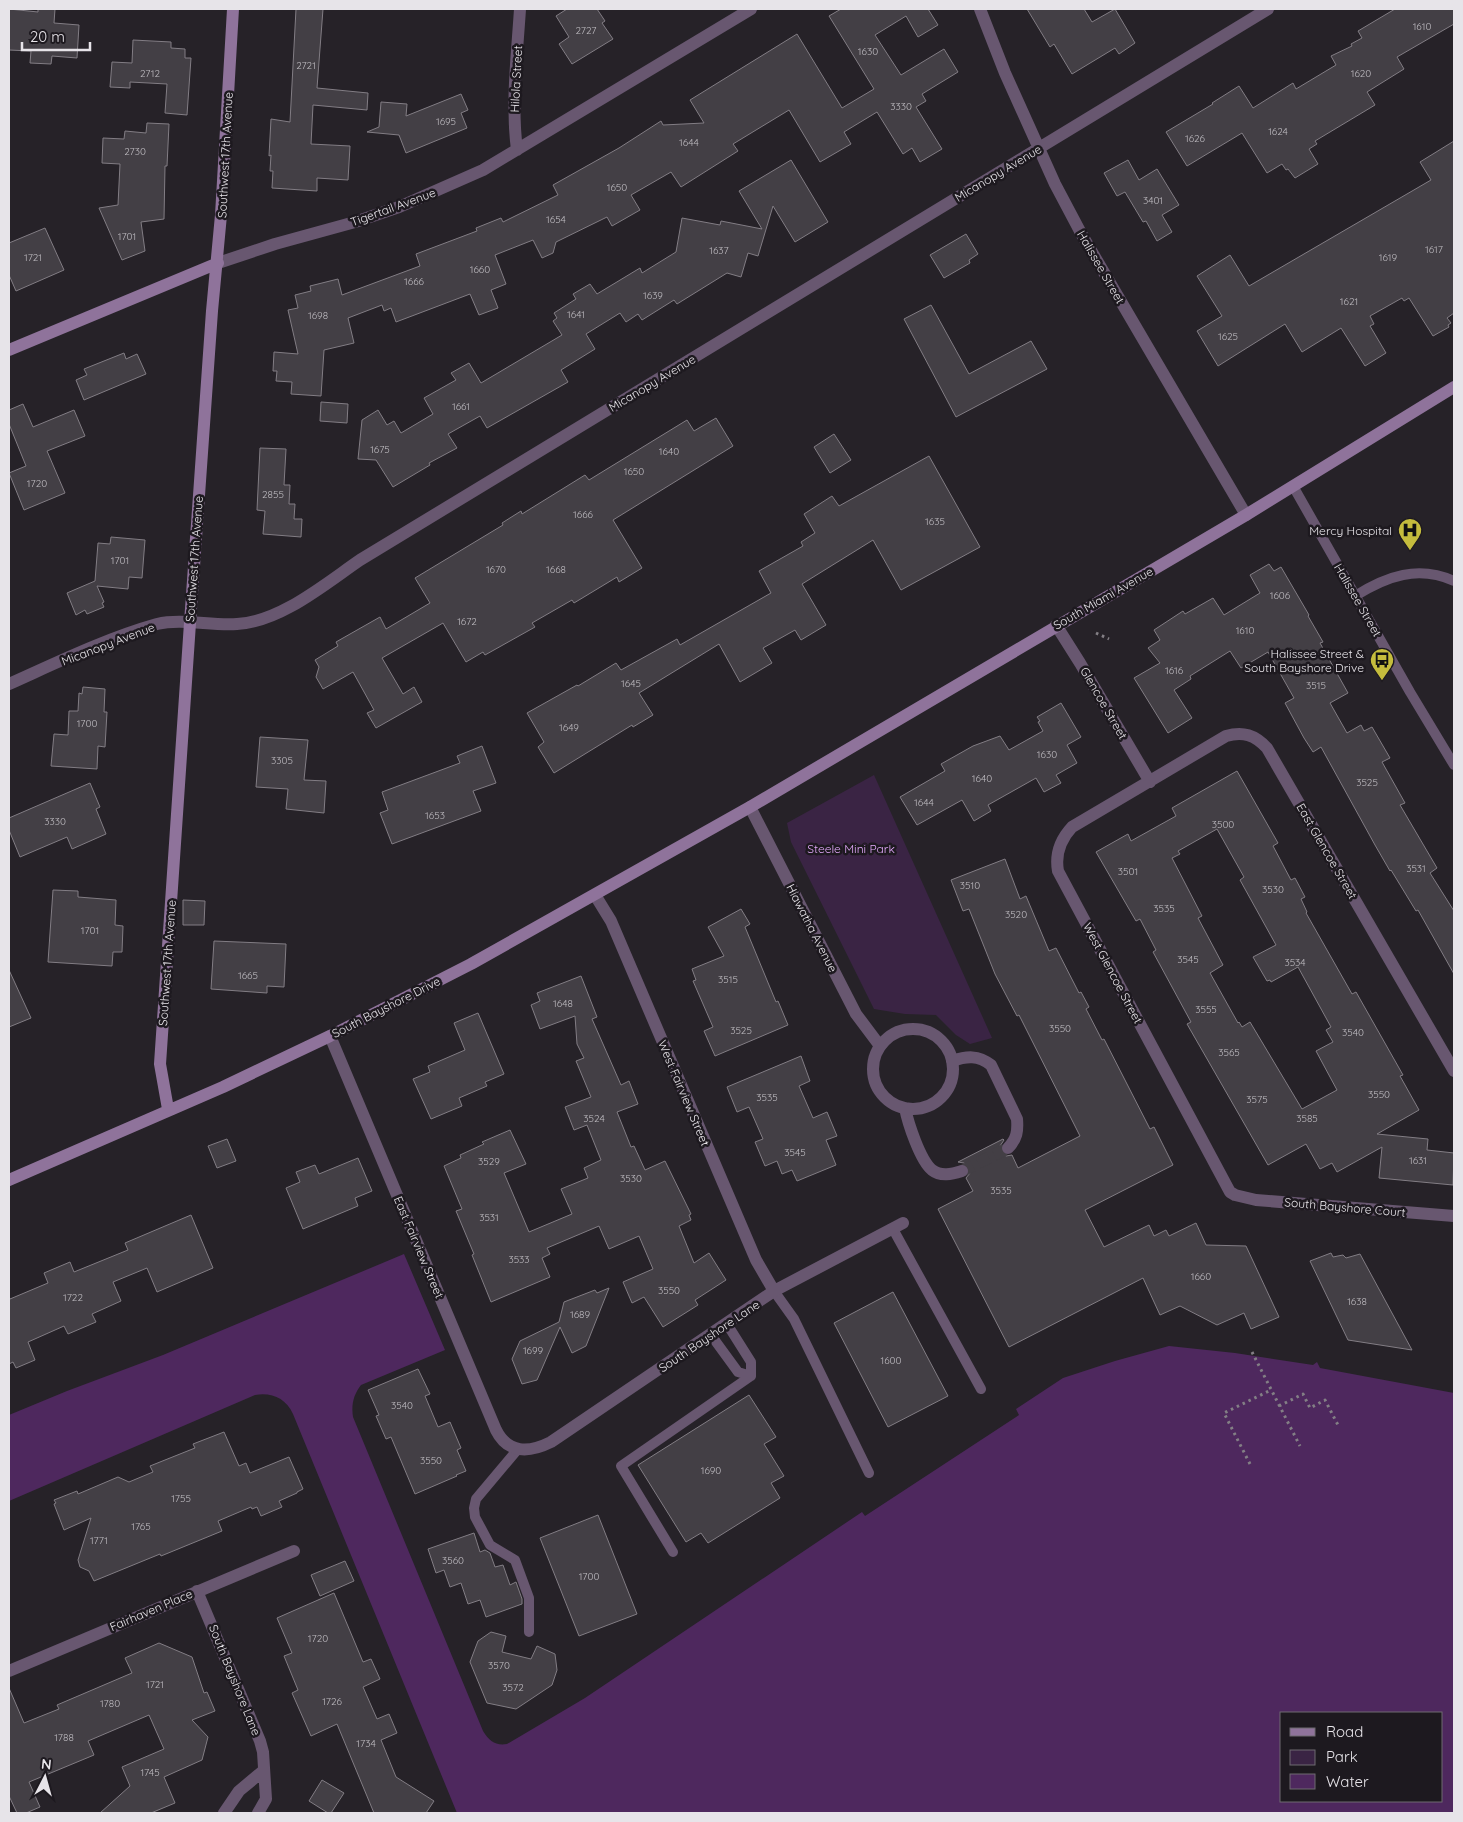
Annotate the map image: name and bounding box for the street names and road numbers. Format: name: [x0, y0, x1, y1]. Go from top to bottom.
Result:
street label: Hilola Street: [507, 45, 525, 113]
street label: Southwest 17th Avenue: [214, 91, 236, 218]
street label: Micanopy Avenue: [952, 141, 1044, 205]
street label: Tigertail Avenue: [348, 185, 438, 229]
street label: Halissee Street: [1074, 228, 1128, 306]
street label: Micanopy Avenue: [606, 351, 698, 415]
street label: Southwest 17th Avenue: [182, 495, 206, 623]
street label: Halissee Street: [1331, 561, 1385, 639]
street label: South Miami Avenue: [1051, 563, 1156, 633]
street label: Micanopy Avenue: [59, 619, 157, 669]
street label: Glencoe Street: [1077, 664, 1131, 742]
street label: East Glencoe Street: [1293, 800, 1361, 902]
street label: Hiawatha Avenue: [783, 881, 841, 975]
street label: Southwest 17th Avenue: [155, 899, 179, 1027]
street label: West Glencoe Street: [1080, 920, 1146, 1026]
street label: South Bayshore Drive: [329, 973, 443, 1041]
street label: West Fairview Street: [655, 1038, 713, 1148]
street label: East Fairview Street: [391, 1194, 447, 1300]
street label: South Bayshore Court: [1284, 1194, 1406, 1220]
street label: South Bayshore Lane: [656, 1297, 762, 1375]
street label: Fairhaven Place: [107, 1586, 195, 1634]
street label: South Bayshore Lane: [206, 1622, 264, 1738]

